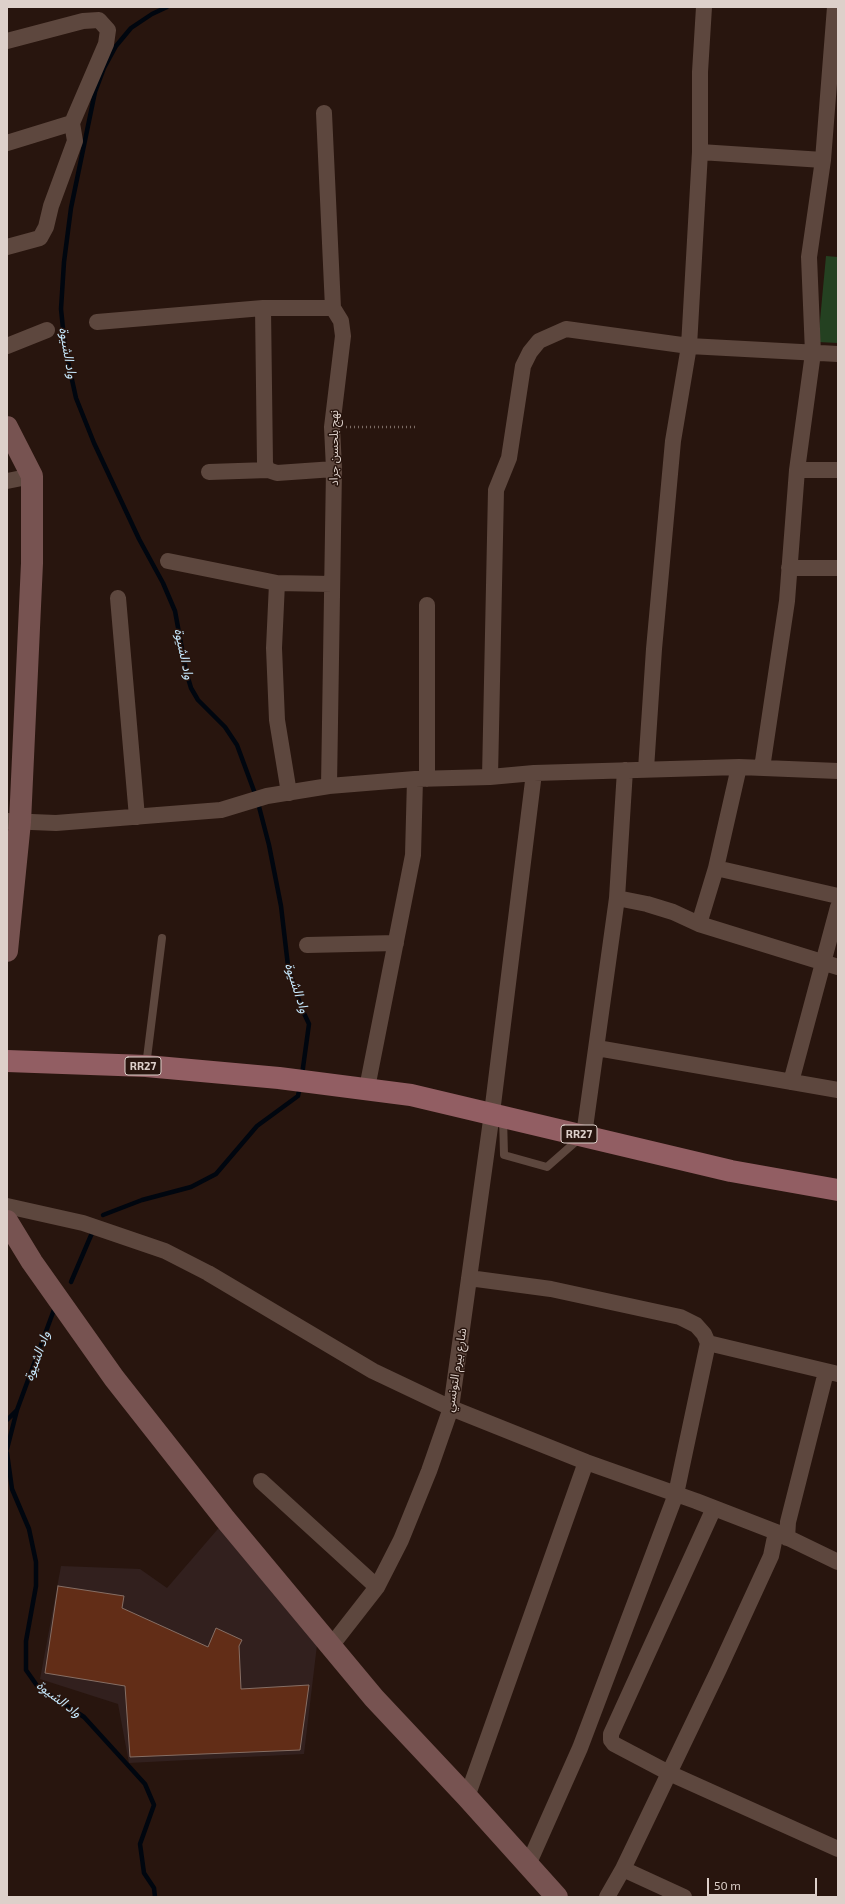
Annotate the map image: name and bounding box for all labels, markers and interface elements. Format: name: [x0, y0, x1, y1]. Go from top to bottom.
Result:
water label: واد الشيوة: [56, 326, 80, 380]
street label: نهج بلحسن جراد: [327, 410, 341, 486]
water label: واد الشيوة: [171, 627, 197, 681]
water label: واد الشيوة: [282, 961, 312, 1015]
road number: RR27: [125, 1057, 161, 1075]
road number: RR27: [561, 1125, 597, 1143]
street label: شارع بيرم التونسي: [442, 1327, 470, 1413]
water label: واد الشيوة: [21, 1329, 53, 1383]
water label: واد الشيوة: [34, 1677, 84, 1721]
scale bar: [709, 1870, 819, 1896]
text: 50 m: [714, 1878, 741, 1892]

